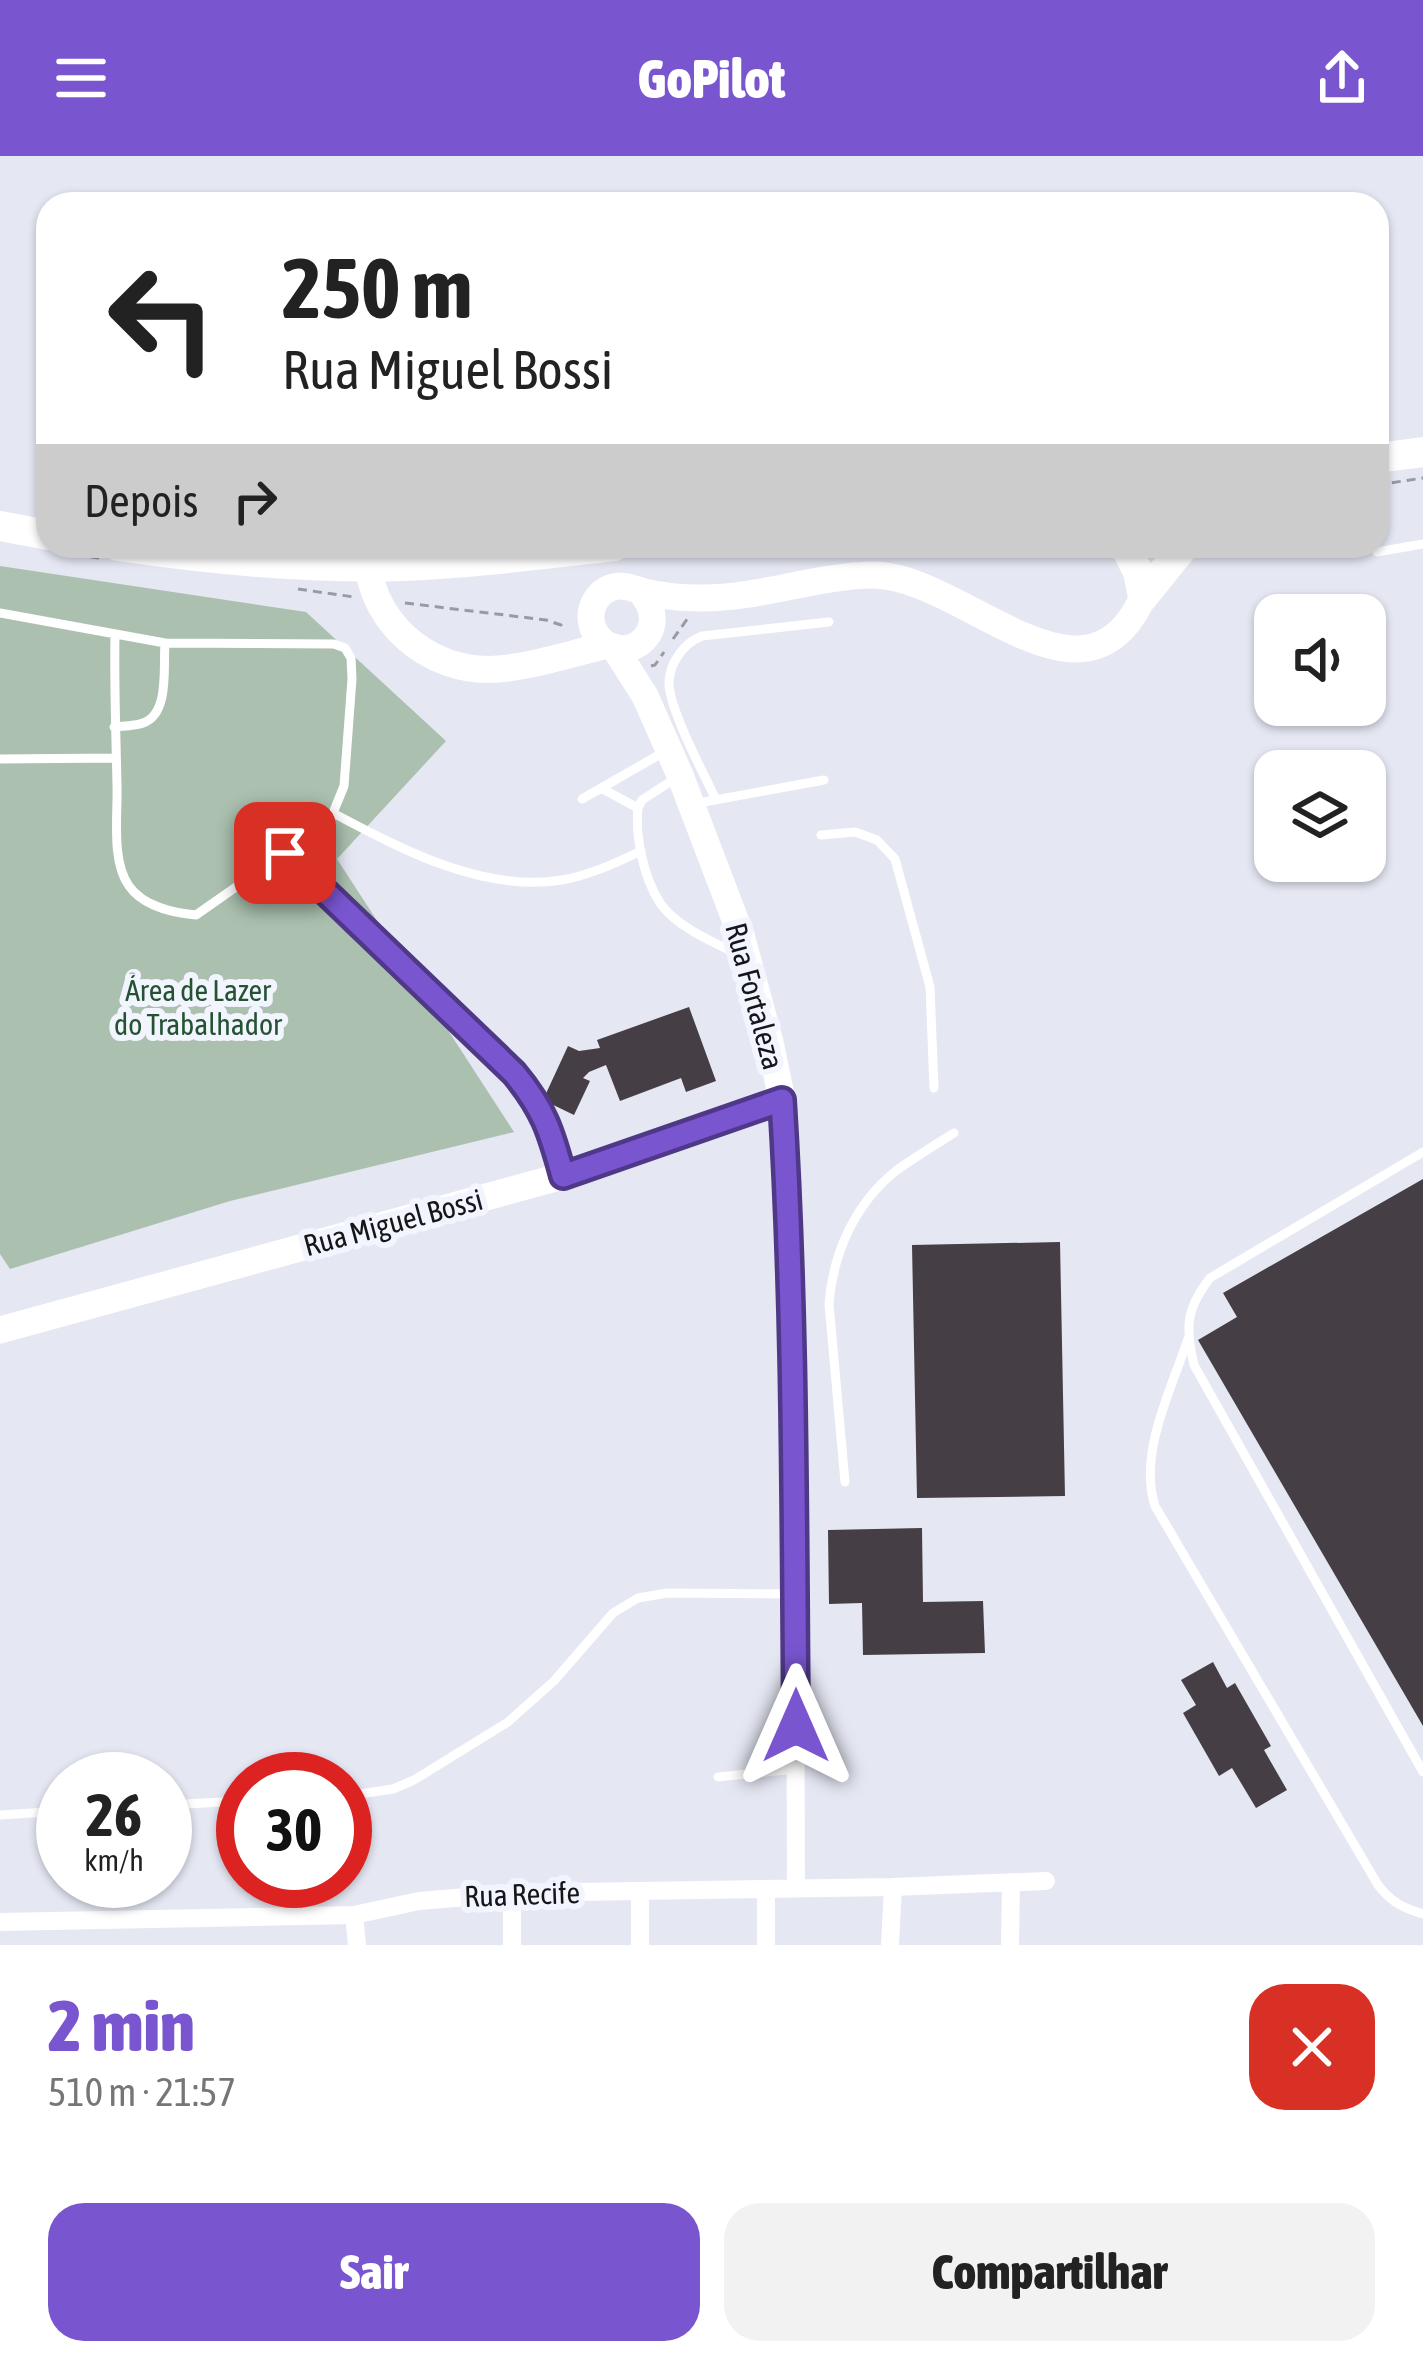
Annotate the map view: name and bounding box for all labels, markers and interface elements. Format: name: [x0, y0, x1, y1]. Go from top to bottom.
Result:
icon: menu: [48, 45, 114, 111]
icon: share: [1309, 45, 1375, 111]
text: GoPilot: [638, 48, 785, 109]
icon: left: [84, 240, 240, 396]
text: 250 m: [282, 240, 472, 336]
text: Rua Miguel Bossi: [282, 339, 613, 400]
icon: right: [222, 468, 288, 534]
text: Depois: [84, 475, 198, 527]
map controls: [1254, 594, 1386, 882]
button: sound: [1254, 594, 1386, 726]
button: layers: [1254, 750, 1386, 882]
pin: [234, 802, 336, 904]
icon: arrive: [252, 820, 318, 886]
street label: Rua Fortaleza: [719, 919, 791, 1073]
park label: Área de Lazer do Trabalhador: [114, 973, 283, 1041]
street label: Rua Miguel Bossi: [300, 1182, 486, 1262]
position arrow: [733, 1663, 859, 1789]
speed limit sign: 30: [216, 1752, 372, 1908]
text: 26: [86, 1780, 142, 1849]
text: km/h: [84, 1843, 144, 1877]
street label: Rua Recife: [463, 1875, 581, 1913]
text: 2 min: [48, 1984, 195, 2066]
button: close: [1249, 1984, 1375, 2110]
text: 510 m · 21:57: [48, 2070, 236, 2114]
button: Sair: [48, 2203, 700, 2341]
button: Compartilhar: [724, 2203, 1375, 2341]

